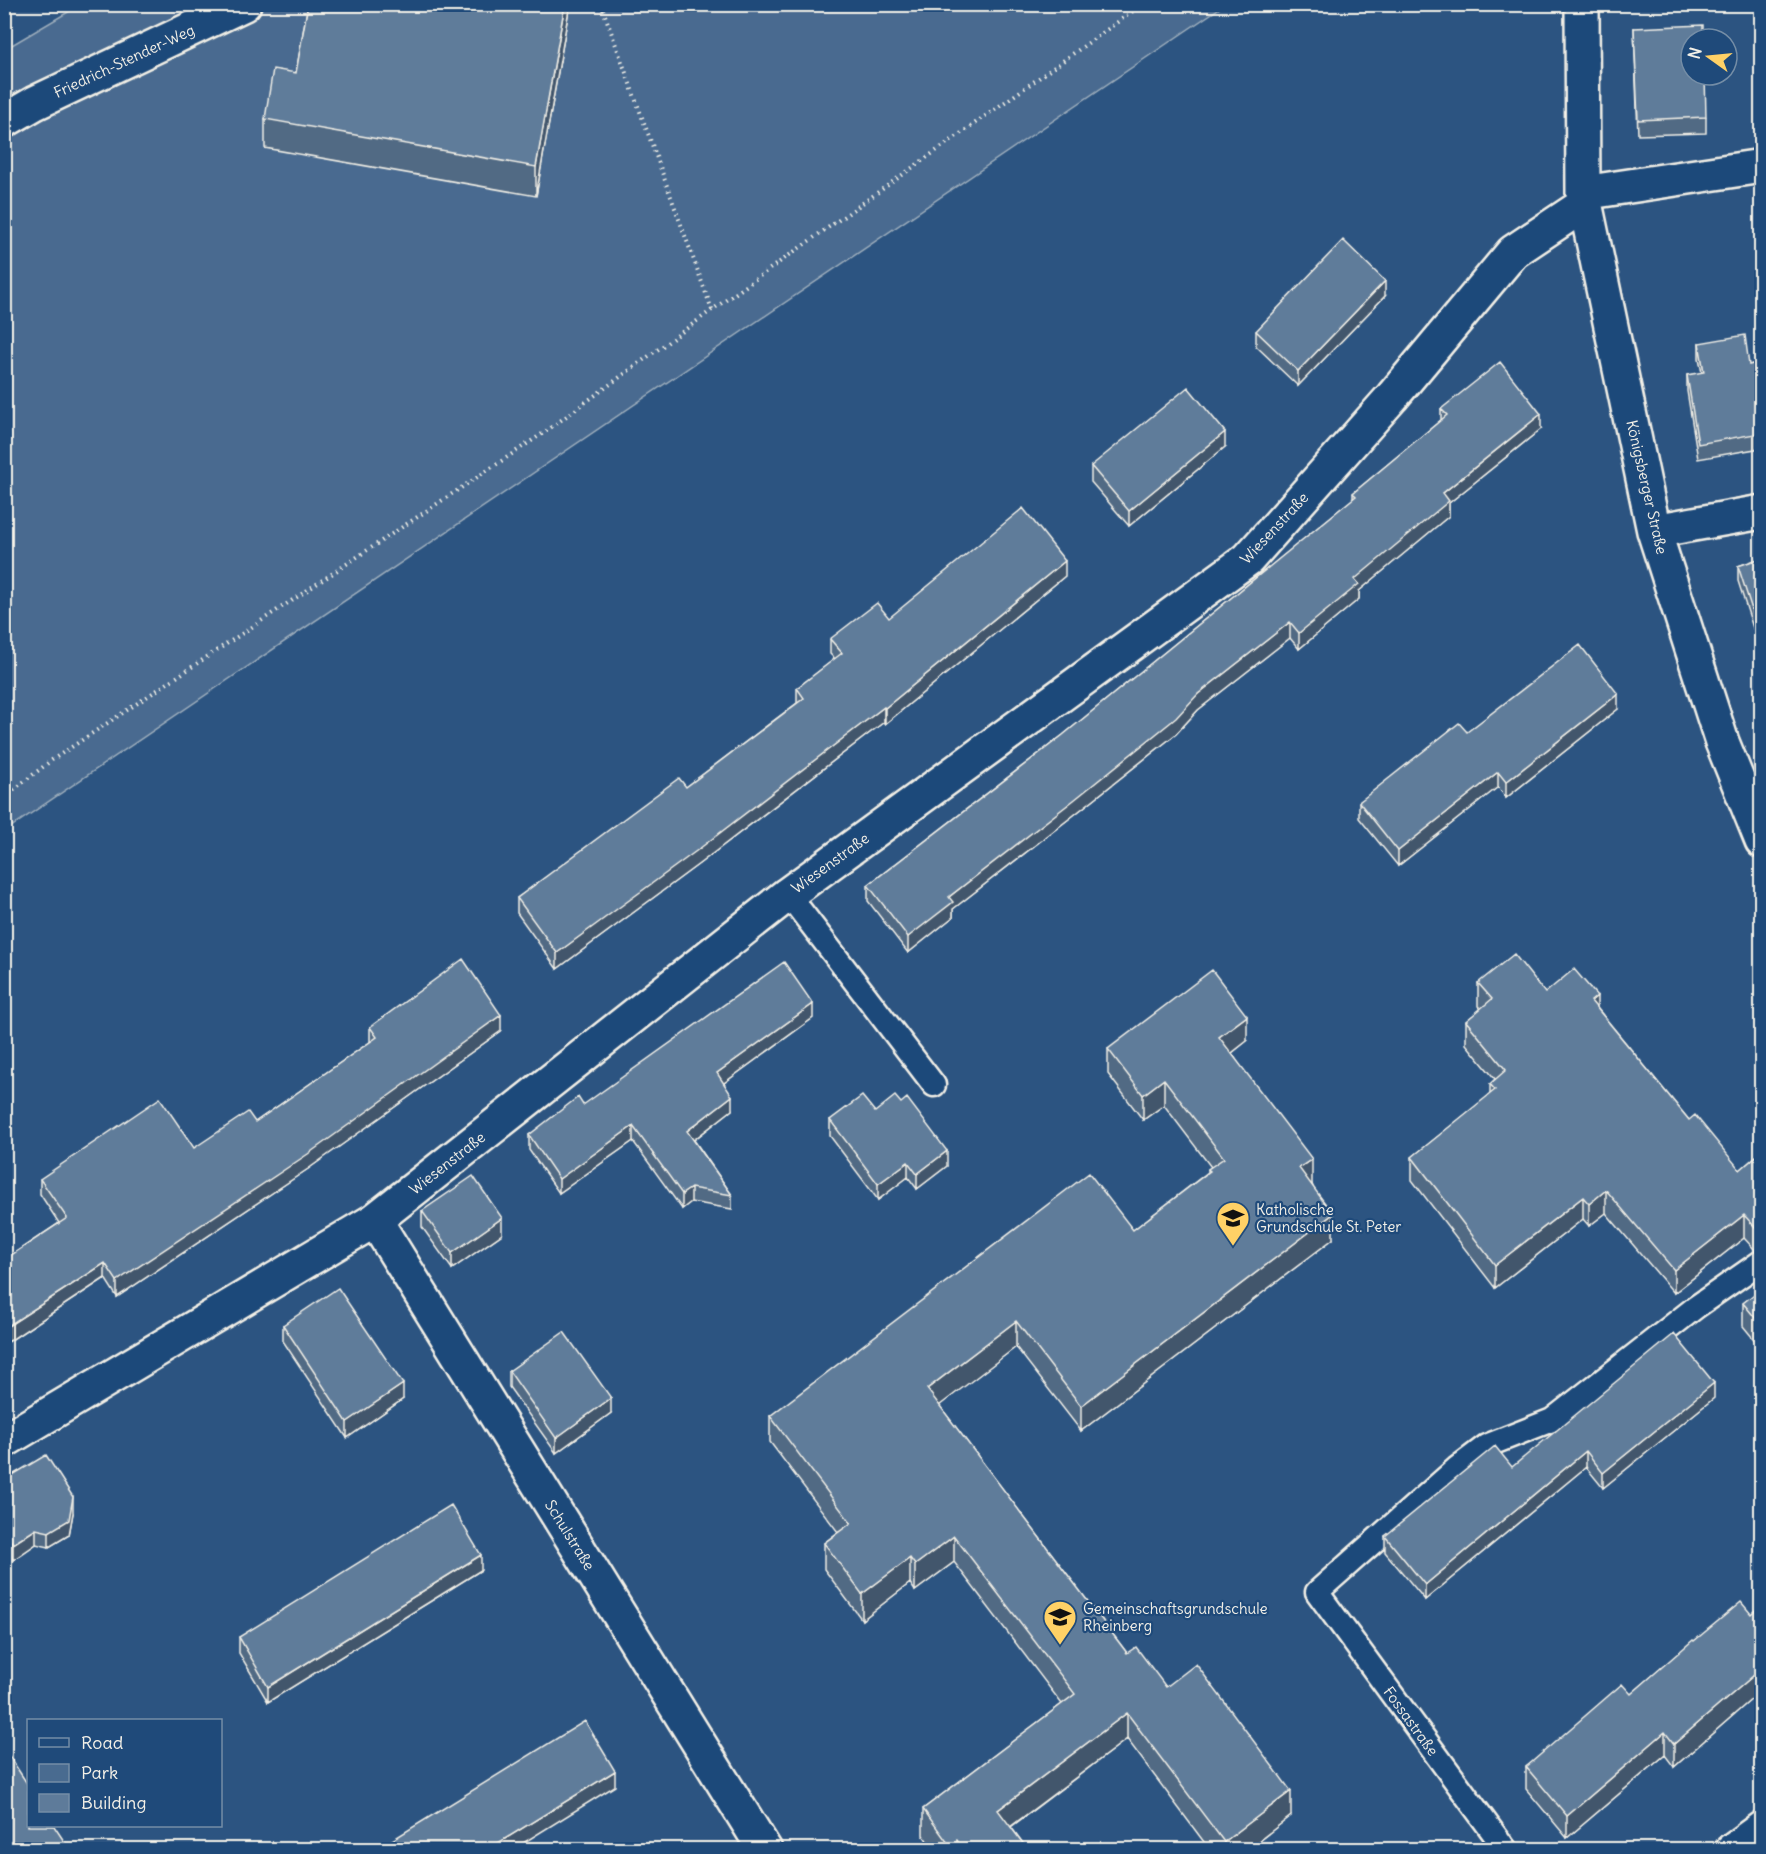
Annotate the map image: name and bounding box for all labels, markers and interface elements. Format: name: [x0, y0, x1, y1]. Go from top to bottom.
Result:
street label: Friedrich-Stender-Weg: [51, 20, 197, 102]
north arrow: [1679, 27, 1739, 87]
text: N: [1683, 45, 1706, 61]
street label: Königsberger Straße: [1622, 418, 1672, 556]
street label: Wiesenstraße: [1236, 488, 1312, 568]
street label: Wiesenstraße: [787, 828, 873, 898]
street label: Wiesenstraße: [405, 1127, 489, 1199]
school or university icon: Katholische Grundschule St. Peter: [1215, 1200, 1251, 1247]
place label: Katholische Grundschule St. Peter: [1256, 1200, 1401, 1236]
street label: Schulstraße: [541, 1496, 599, 1574]
school or university icon: Gemeinschaftsgrundschule Rheinberg: [1042, 1599, 1078, 1646]
place label: Gemeinschaftsgrundschule Rheinberg: [1083, 1599, 1268, 1635]
street label: Fossastraße: [1379, 1683, 1443, 1759]
legend: [27, 1719, 222, 1827]
text: Road: [81, 1731, 124, 1754]
text: Park: [81, 1761, 118, 1784]
text: Building: [81, 1791, 146, 1814]

